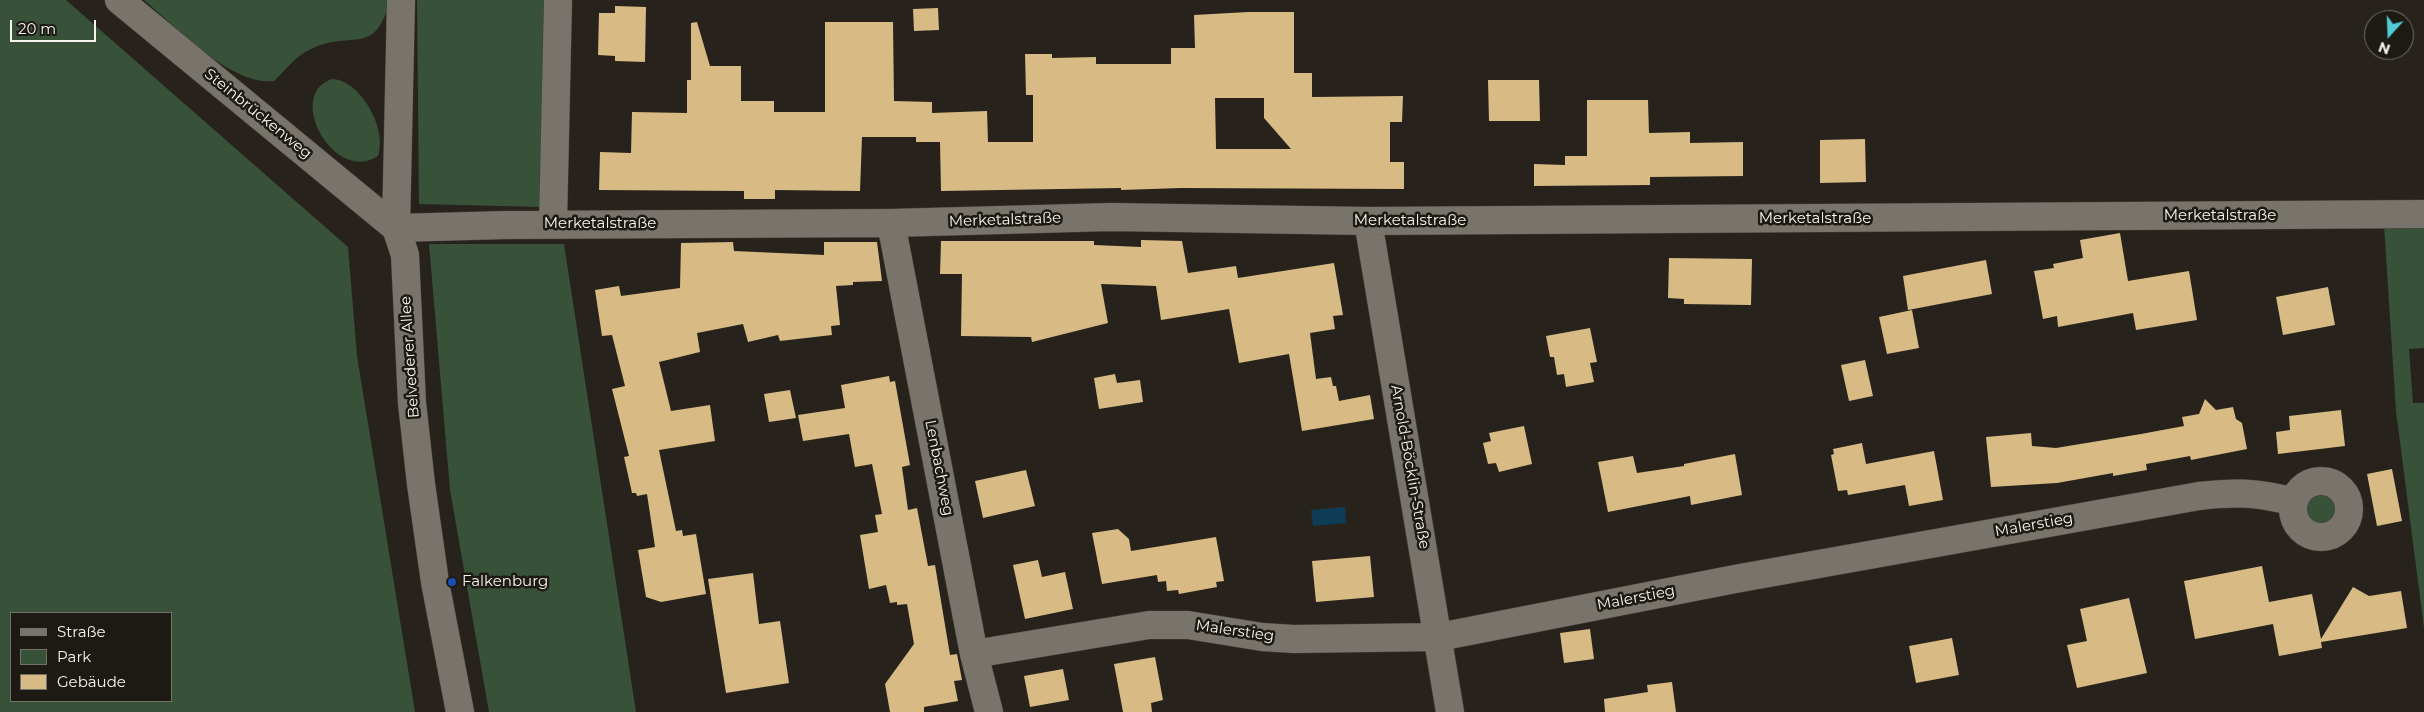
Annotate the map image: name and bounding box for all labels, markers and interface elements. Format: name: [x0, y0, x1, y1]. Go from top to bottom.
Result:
scale bar: [12, 10, 99, 42]
north arrow: [2364, 10, 2414, 60]
text: 20 m: [18, 19, 56, 38]
text: N: [2376, 38, 2393, 59]
street label: Steinbrückenweg: [201, 65, 315, 163]
street label: Merketalstraße: [2164, 207, 2276, 225]
street label: Merketalstraße: [949, 209, 1061, 231]
street label: Merketalstraße: [1759, 210, 1871, 228]
street label: Merketalstraße: [1354, 212, 1466, 230]
street label: Merketalstraße: [544, 215, 656, 233]
street label: Belvederer Allee: [397, 295, 423, 419]
street label: Arnold-Böcklin-Straße: [1387, 383, 1433, 551]
street label: Lenbachweg: [921, 418, 957, 518]
street label: Malerstieg: [1994, 509, 2074, 541]
place label: Falkenburg: [462, 573, 548, 591]
marker: Falkenburg: [446, 576, 458, 588]
street label: Malerstieg: [1595, 582, 1677, 614]
legend: [10, 612, 172, 702]
street label: Malerstieg: [1195, 617, 1275, 645]
text: Straße: [57, 622, 106, 641]
text: Park: [57, 647, 91, 666]
text: Gebäude: [57, 672, 126, 691]

